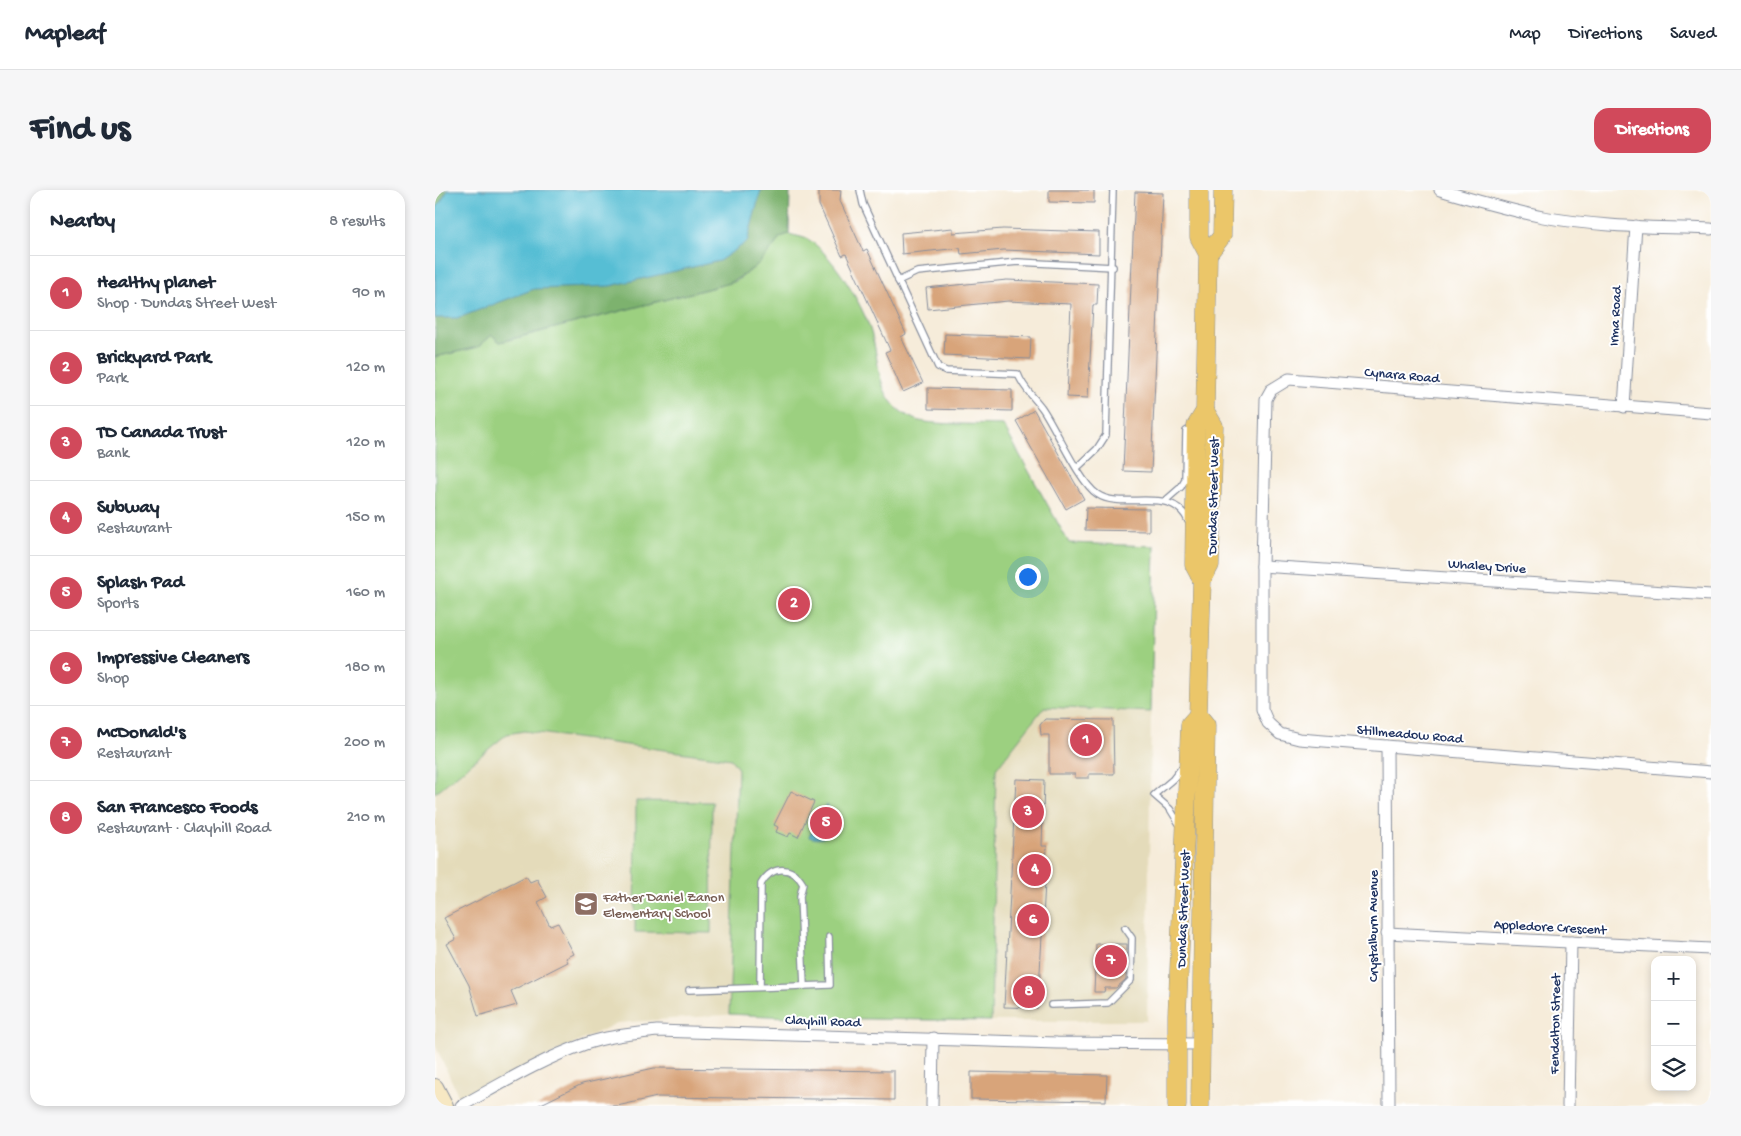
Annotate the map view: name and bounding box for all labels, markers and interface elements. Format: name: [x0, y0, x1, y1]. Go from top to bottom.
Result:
text: Mapleaf: [25, 20, 105, 49]
text: Map: [1509, 24, 1541, 45]
text: Directions: [1569, 24, 1642, 45]
text: Saved: [1670, 24, 1716, 45]
button: Directions: [1594, 108, 1711, 153]
text: Find us: [30, 110, 130, 151]
text: Nearby: [50, 210, 115, 235]
text: 8 results: [329, 213, 385, 232]
text: Healthy planet: [97, 272, 215, 295]
text: 1: [63, 284, 69, 303]
text: 90 m: [353, 284, 385, 303]
street label: Irma Road: [1606, 284, 1627, 347]
text: Shop · Dundas Street West: [97, 295, 276, 314]
text: Brickyard Park: [97, 347, 211, 370]
text: 2: [62, 359, 70, 378]
text: 120 m: [346, 359, 385, 378]
street label: Cynara Road: [1363, 365, 1442, 388]
text: Park: [97, 370, 128, 389]
text: TD Canada Trust: [97, 422, 226, 445]
text: 3: [62, 434, 70, 453]
text: 120 m: [346, 434, 385, 453]
street label: Dundas Street West: [1205, 436, 1224, 556]
text: Bank: [97, 445, 129, 464]
text: Subway: [97, 497, 159, 520]
text: 4: [62, 509, 70, 528]
text: 150 m: [346, 509, 385, 528]
text: Restaurant: [97, 520, 171, 539]
street label: Whaley Drive: [1447, 556, 1527, 579]
your location: [1015, 564, 1041, 590]
text: Splash Pad: [97, 572, 184, 595]
text: 5: [62, 584, 70, 603]
text: 160 m: [346, 584, 385, 603]
pin: 2: [778, 585, 810, 623]
text: Sports: [97, 595, 139, 614]
text: Impressive Cleaners: [97, 647, 249, 670]
text: 6: [62, 659, 70, 678]
text: 180 m: [346, 659, 385, 678]
text: Shop: [97, 670, 129, 689]
pin: 1: [1070, 721, 1102, 759]
text: McDonald's: [97, 722, 186, 745]
street label: Stillmeadow Road: [1356, 722, 1465, 749]
text: 7: [62, 734, 70, 753]
text: 200 m: [344, 734, 385, 753]
text: Restaurant: [97, 745, 171, 764]
pin: 3: [1012, 793, 1044, 831]
text: San Francesco Foods: [97, 797, 258, 820]
pin: 5: [810, 804, 842, 842]
text: 8: [62, 809, 70, 828]
text: 210 m: [346, 809, 385, 828]
text: Restaurant · Clayhill Road: [97, 820, 271, 839]
street label: Dundas Street West: [1174, 849, 1195, 969]
pin: 4: [1019, 851, 1051, 889]
street label: Crystalburn Avenue: [1366, 869, 1383, 982]
place label: Father Daniel Zanon Elementary School: [602, 890, 725, 923]
school or university icon: Father Daniel Zanon Elementary School: [573, 891, 599, 917]
pin: 6: [1017, 901, 1049, 939]
street label: Appledore Crescent: [1493, 917, 1608, 940]
pin: 7: [1095, 942, 1127, 980]
map controls: [1651, 956, 1696, 1091]
button: +: [1651, 956, 1696, 1001]
street label: Fendalton Street: [1547, 972, 1566, 1075]
pin: 8: [1013, 973, 1045, 1011]
button: −: [1651, 1001, 1696, 1046]
street label: Clayhill Road: [785, 1013, 863, 1032]
button: layers: [1651, 1046, 1696, 1091]

